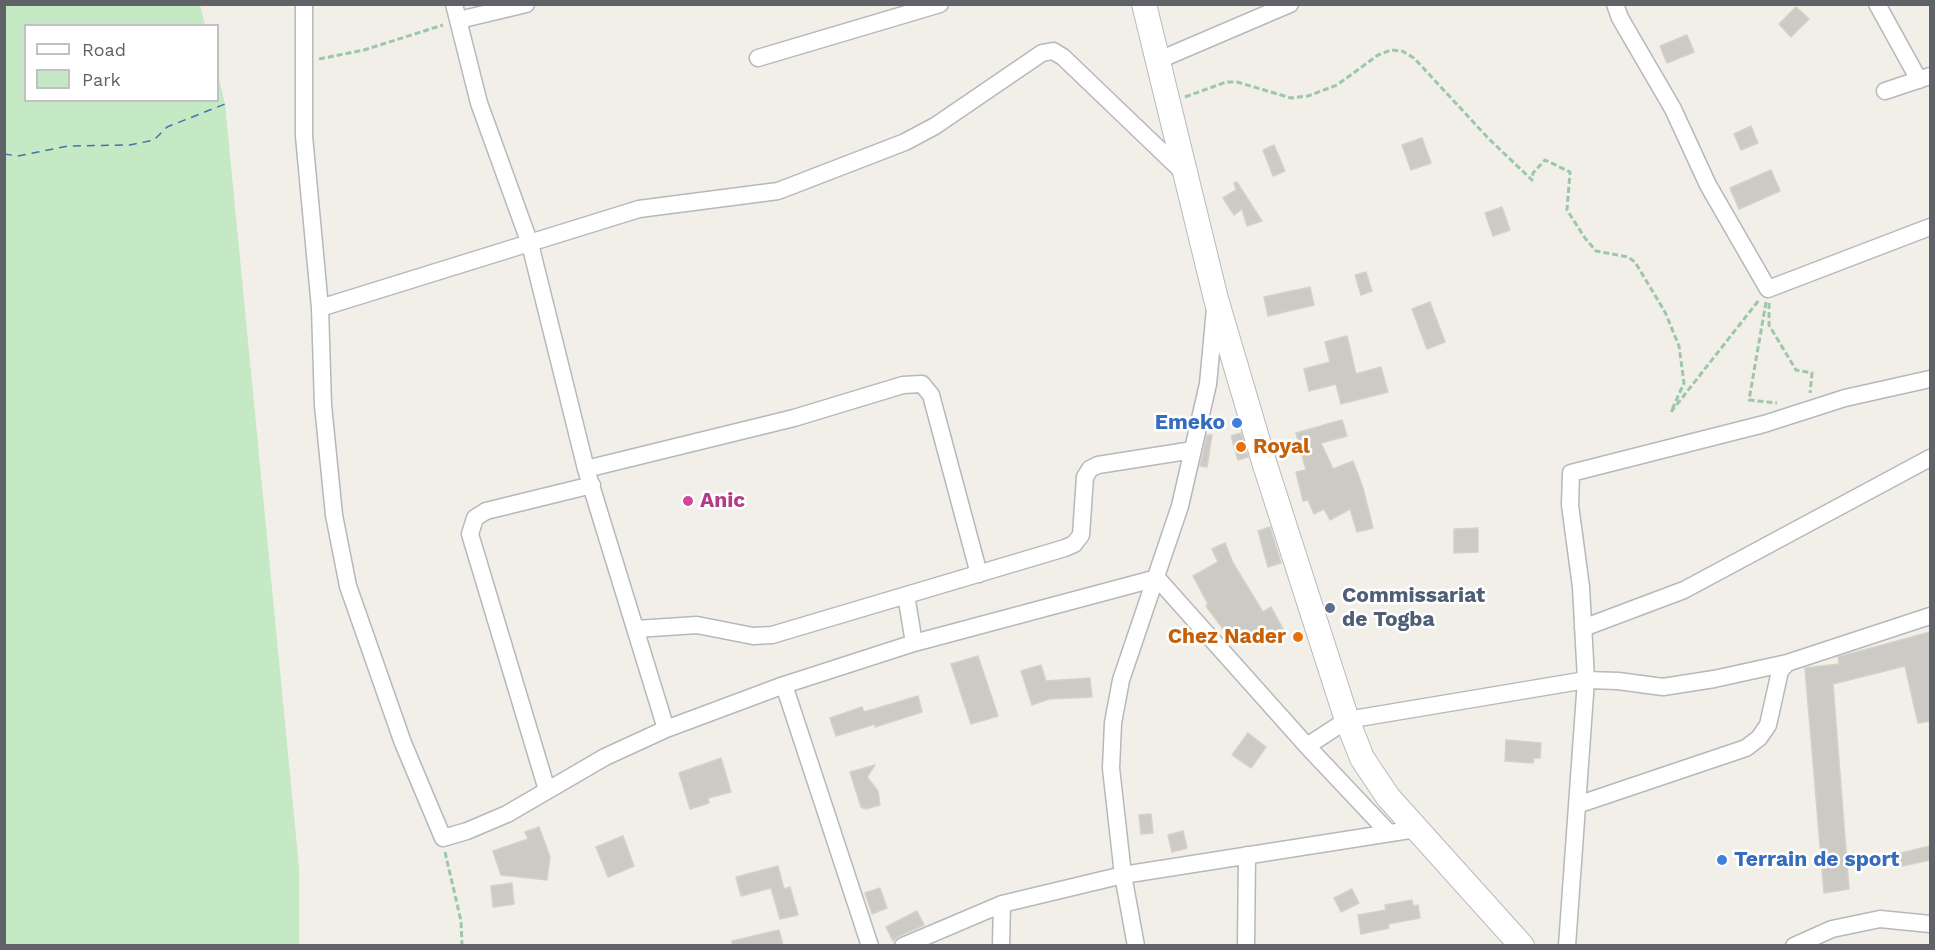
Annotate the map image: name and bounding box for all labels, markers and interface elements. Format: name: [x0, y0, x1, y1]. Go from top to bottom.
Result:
legend: [24, 24, 219, 102]
text: Road: [82, 39, 126, 60]
text: Park: [82, 69, 121, 90]
place label: Emeko: [1155, 410, 1225, 436]
marker: Emeko: [1230, 416, 1244, 430]
place label: Royal: [1253, 434, 1310, 460]
marker: Royal: [1234, 440, 1248, 454]
place label: Anic: [700, 488, 745, 514]
marker: Anic: [681, 494, 695, 508]
place label: Commissariat de Togba: [1342, 583, 1485, 633]
marker: Commissariat de Togba: [1323, 601, 1337, 615]
place label: Chez Nader: [1168, 624, 1286, 650]
marker: Chez Nader: [1291, 630, 1305, 644]
place label: Terrain de sport: [1734, 847, 1899, 873]
marker: Terrain de sport: [1715, 853, 1729, 867]

